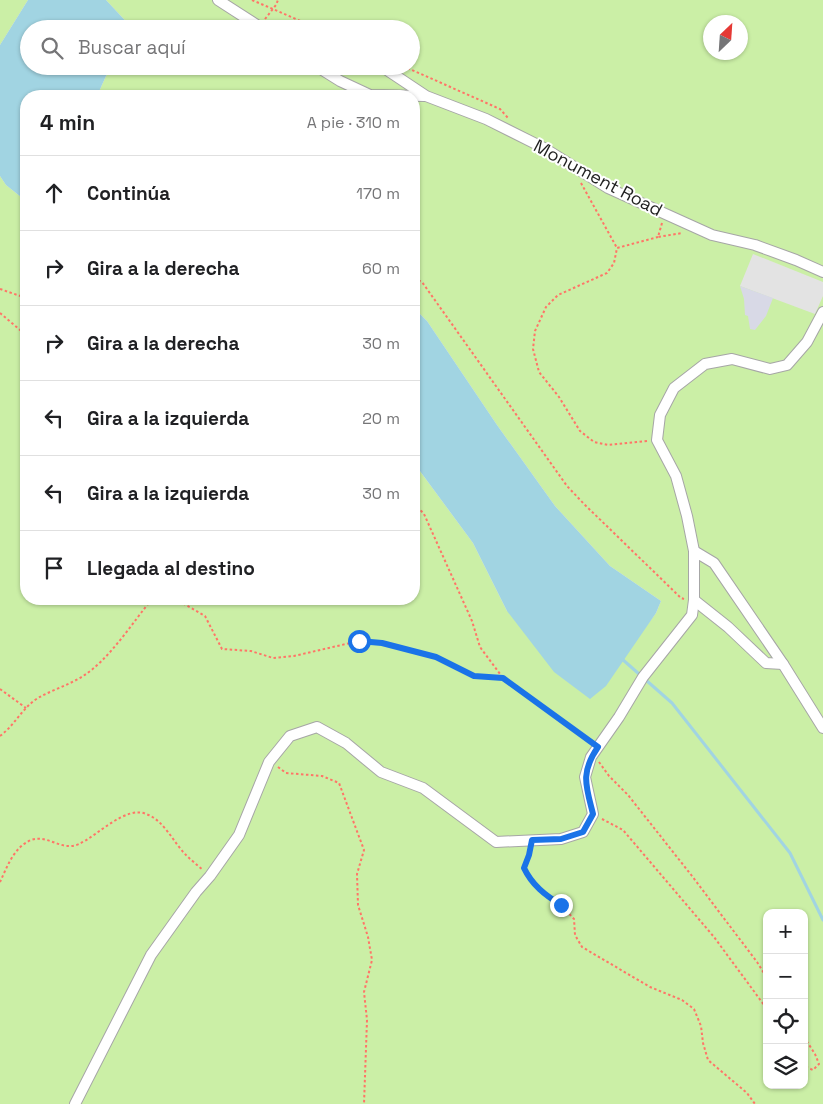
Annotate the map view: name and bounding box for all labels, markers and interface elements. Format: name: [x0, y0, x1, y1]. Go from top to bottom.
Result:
north arrow: [703, 15, 748, 60]
search box: [20, 20, 420, 75]
icon: search: [38, 34, 66, 62]
text: Buscar aquí: [78, 35, 186, 60]
text: 4 min: [40, 109, 95, 136]
text: A pie · 310 m: [307, 112, 400, 133]
street label: Monument Road: [530, 134, 667, 221]
icon: ahead: [40, 179, 68, 207]
text: Continúa: [87, 181, 170, 206]
text: 170 m: [356, 183, 400, 204]
icon: right: [40, 254, 68, 282]
text: Gira a la derecha: [87, 256, 239, 281]
text: 60 m: [362, 258, 400, 279]
icon: right: [40, 329, 68, 357]
text: Gira a la derecha: [87, 331, 239, 356]
text: 30 m: [362, 333, 400, 354]
icon: left: [40, 404, 68, 432]
text: Gira a la izquierda: [87, 406, 249, 431]
text: 20 m: [362, 408, 400, 429]
icon: left: [40, 479, 68, 507]
text: Gira a la izquierda: [87, 481, 249, 506]
text: 30 m: [362, 483, 400, 504]
icon: arrive: [40, 554, 68, 582]
text: Llegada al destino: [87, 556, 255, 581]
route start: [348, 630, 371, 653]
route end: [550, 894, 573, 917]
map controls: [763, 909, 808, 1089]
button: +: [763, 909, 808, 954]
button: −: [763, 954, 808, 999]
button: locate: [763, 999, 808, 1044]
button: layers: [763, 1044, 808, 1089]

